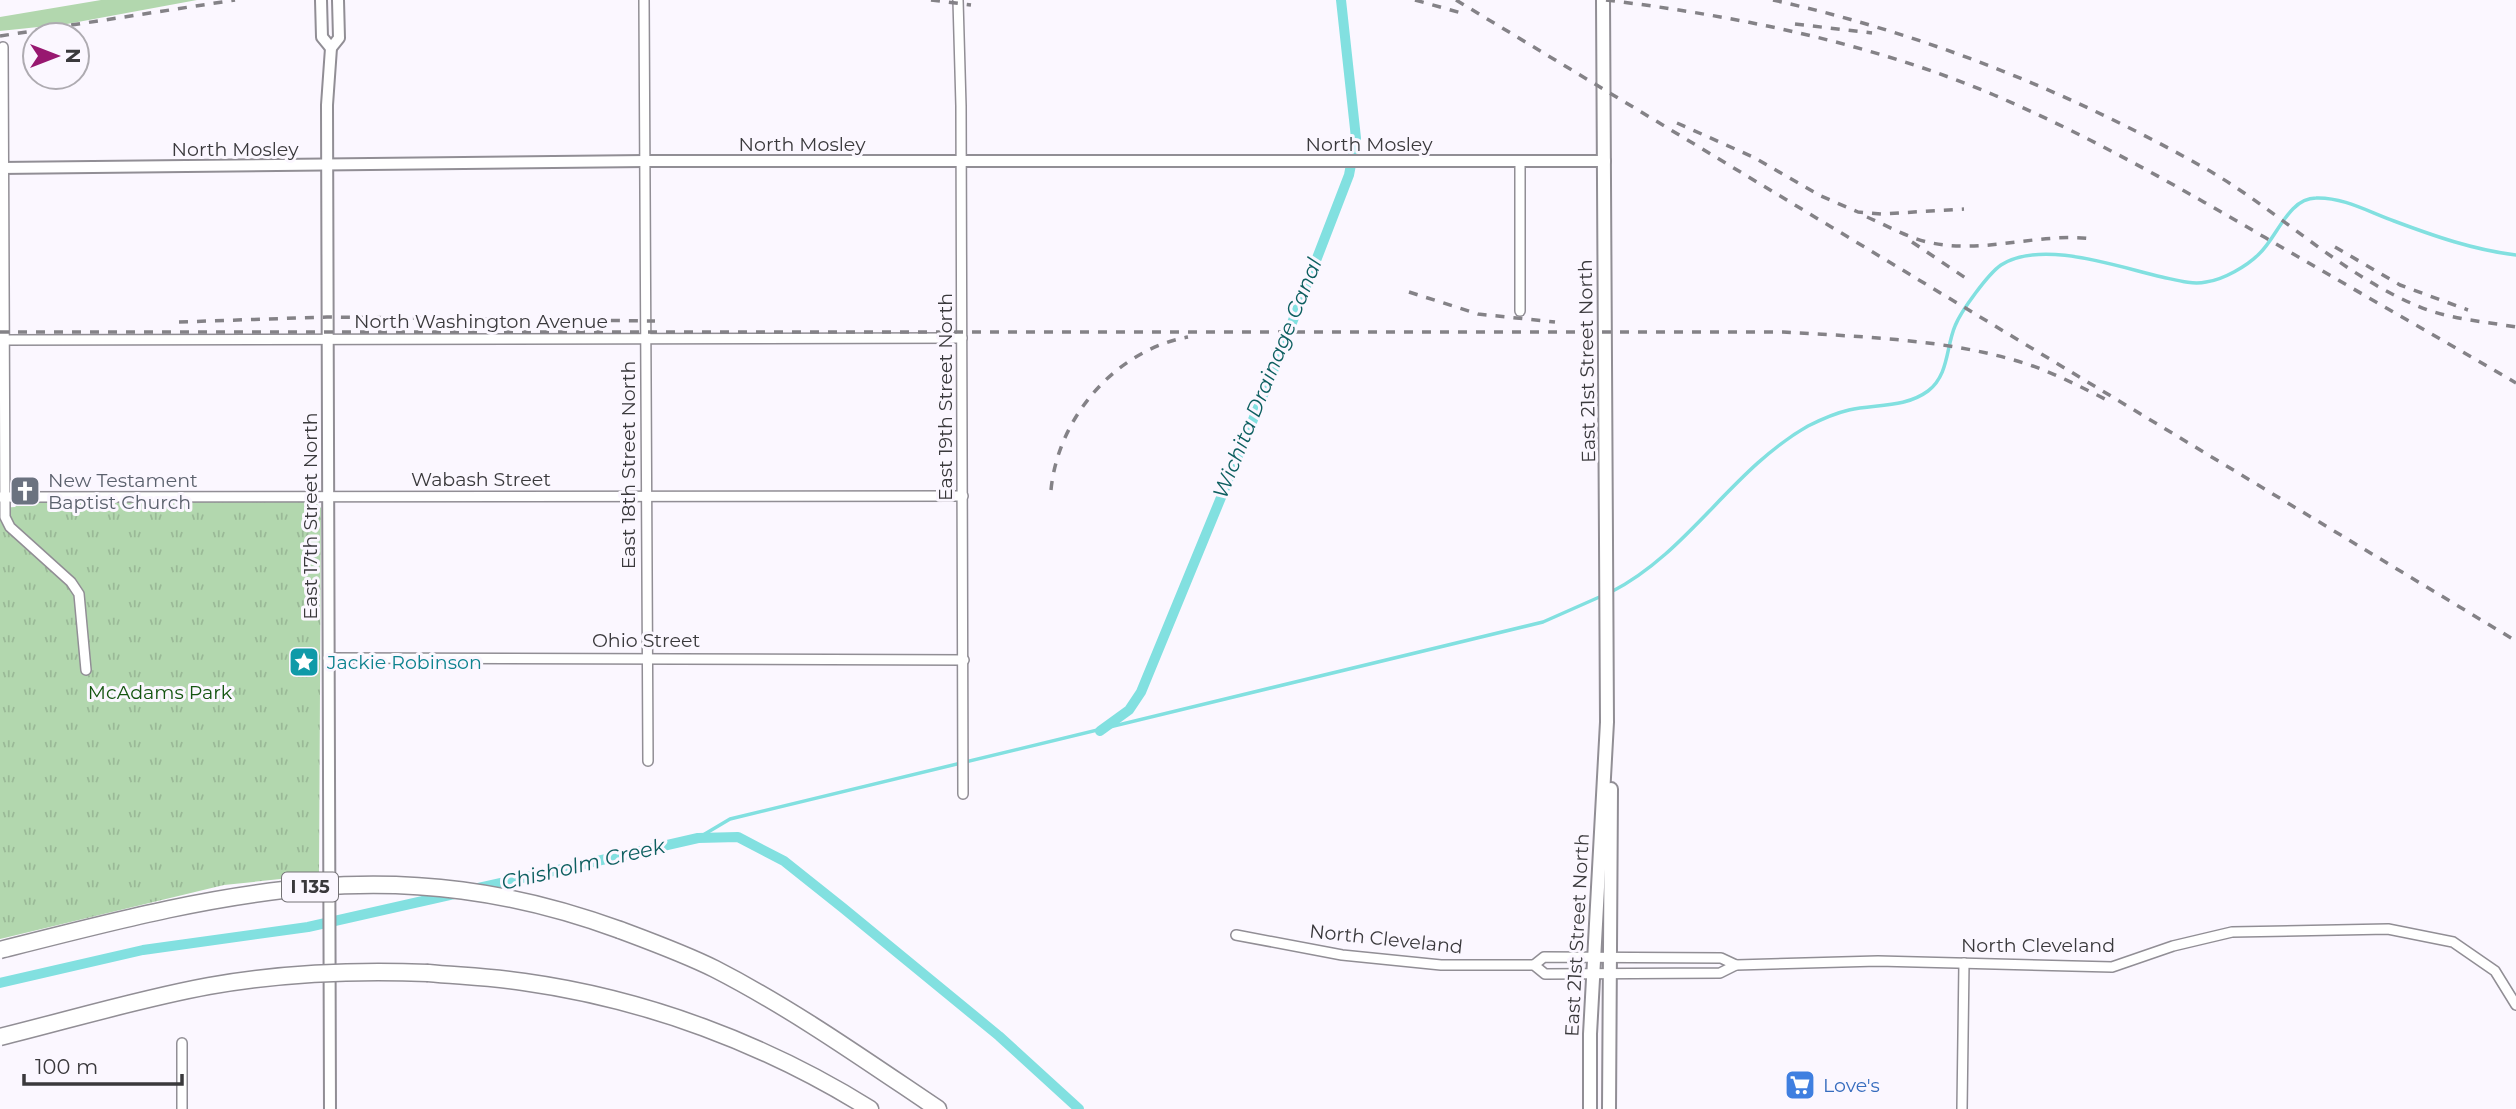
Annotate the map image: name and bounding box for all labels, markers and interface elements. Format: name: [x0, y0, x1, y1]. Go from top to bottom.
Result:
north arrow: [21, 21, 91, 91]
text: N: [61, 48, 84, 64]
street label: North Mosley: [739, 133, 866, 156]
street label: North Mosley: [1306, 133, 1433, 156]
street label: North Mosley: [172, 138, 299, 161]
water label: Wichita Drainage Canal: [1207, 254, 1327, 502]
street label: East 21st Street North: [1574, 259, 1600, 463]
street label: East 19th Street North: [934, 293, 957, 501]
street label: North Washington Avenue: [354, 310, 608, 333]
street label: East 18th Street North: [617, 361, 640, 569]
street label: East 17th Street North: [299, 412, 322, 620]
street label: Wabash Street: [411, 468, 551, 491]
place label: New Testament Baptist Church: [48, 469, 198, 514]
church icon: New Testament Baptist Church: [8, 474, 42, 508]
street label: Ohio Street: [592, 629, 700, 652]
place icon: Jackie Robinson: [287, 645, 321, 679]
place label: Jackie Robinson: [326, 651, 482, 674]
park label: McAdams Park: [88, 681, 233, 704]
water label: Chisholm Creek: [499, 833, 669, 895]
street label: East 21st Street North: [1560, 833, 1594, 1037]
road number: I 135: [282, 872, 338, 902]
street label: North Cleveland: [1308, 920, 1464, 958]
street label: North Cleveland: [1961, 934, 2115, 957]
scale bar: [24, 1042, 182, 1086]
text: 100 m: [35, 1054, 98, 1079]
supermarket icon: Love's: [1783, 1068, 1817, 1102]
place label: Love's: [1823, 1074, 1880, 1097]

